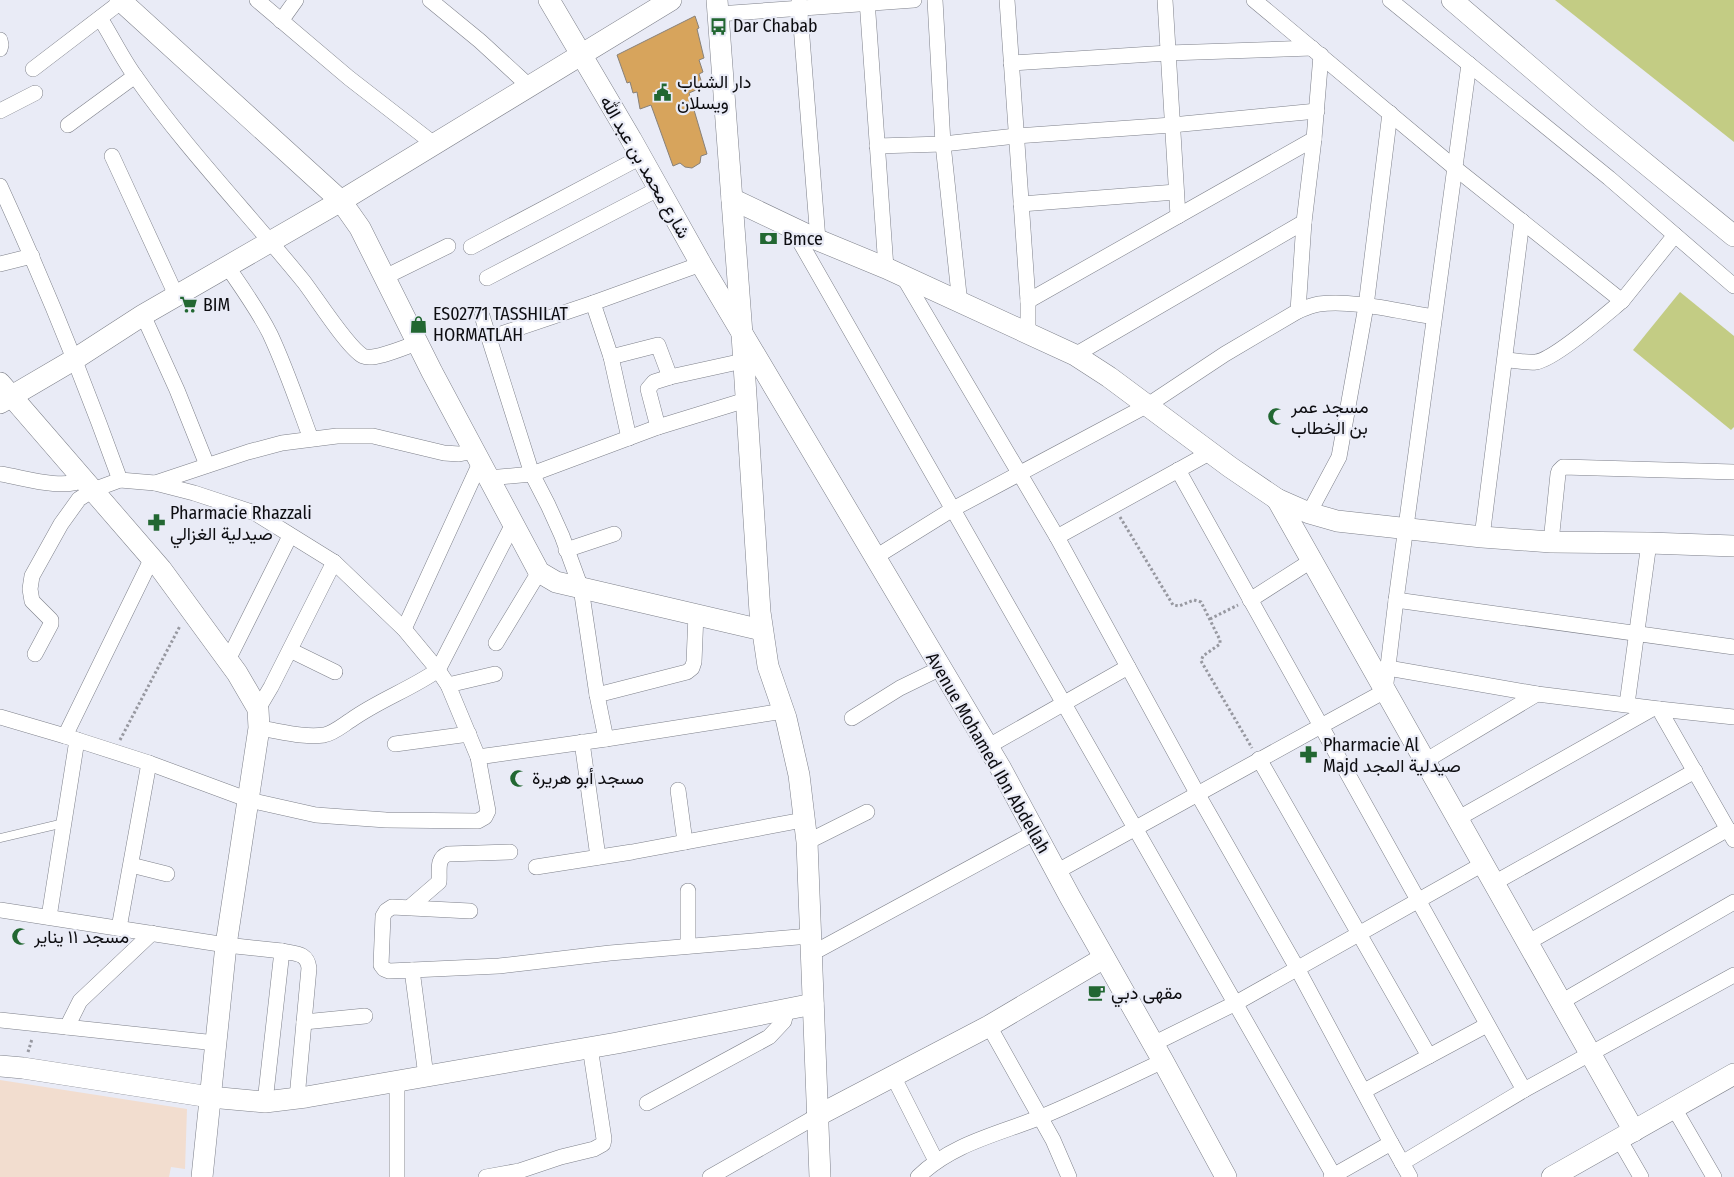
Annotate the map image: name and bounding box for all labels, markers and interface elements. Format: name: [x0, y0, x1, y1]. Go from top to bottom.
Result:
place label: Dar Chabab: [733, 15, 818, 37]
bus stop icon: Dar Chabab: [709, 16, 729, 36]
place label: دار الشباب ويسلان: [677, 71, 751, 114]
public building icon: دار الشباب ويسلان: [653, 82, 673, 102]
street label: شارع محمد بن عبد الله: [594, 92, 695, 243]
place label: Bmce: [783, 228, 823, 250]
bank icon: Bmce: [759, 229, 779, 249]
place label: BIM: [203, 294, 230, 316]
supermarket icon: BIM: [179, 295, 199, 315]
place label: ES02771 TASSHILAT HORMATLAH: [433, 303, 569, 346]
shop icon: ES02771 TASSHILAT HORMATLAH: [409, 314, 429, 334]
place label: مسجد عمر بن الخطاب: [1290, 396, 1369, 439]
mosque icon: مسجد عمر بن الخطاب: [1267, 407, 1287, 427]
place label: Pharmacie Rhazzali صيدلية الغزالي: [170, 502, 312, 549]
pharmacy icon: Pharmacie Rhazzali صيدلية الغزالي: [146, 513, 166, 533]
street label: Avenue Mohamed Ibn Abdellah: [921, 648, 1055, 858]
place label: Pharmacie Al Majd صيدلية المجد: [1323, 734, 1461, 777]
pharmacy icon: Pharmacie Al Majd صيدلية المجد: [1299, 745, 1319, 765]
place label: مسجد أبو هريرة: [532, 767, 644, 789]
mosque icon: مسجد أبو هريرة: [508, 768, 528, 788]
place label: مسجد ١١ يناير: [33, 926, 129, 948]
mosque icon: مسجد ١١ يناير: [10, 927, 30, 947]
place label: مقهى دبي: [1111, 982, 1182, 1008]
cafe icon: مقهى دبي: [1087, 983, 1107, 1003]

